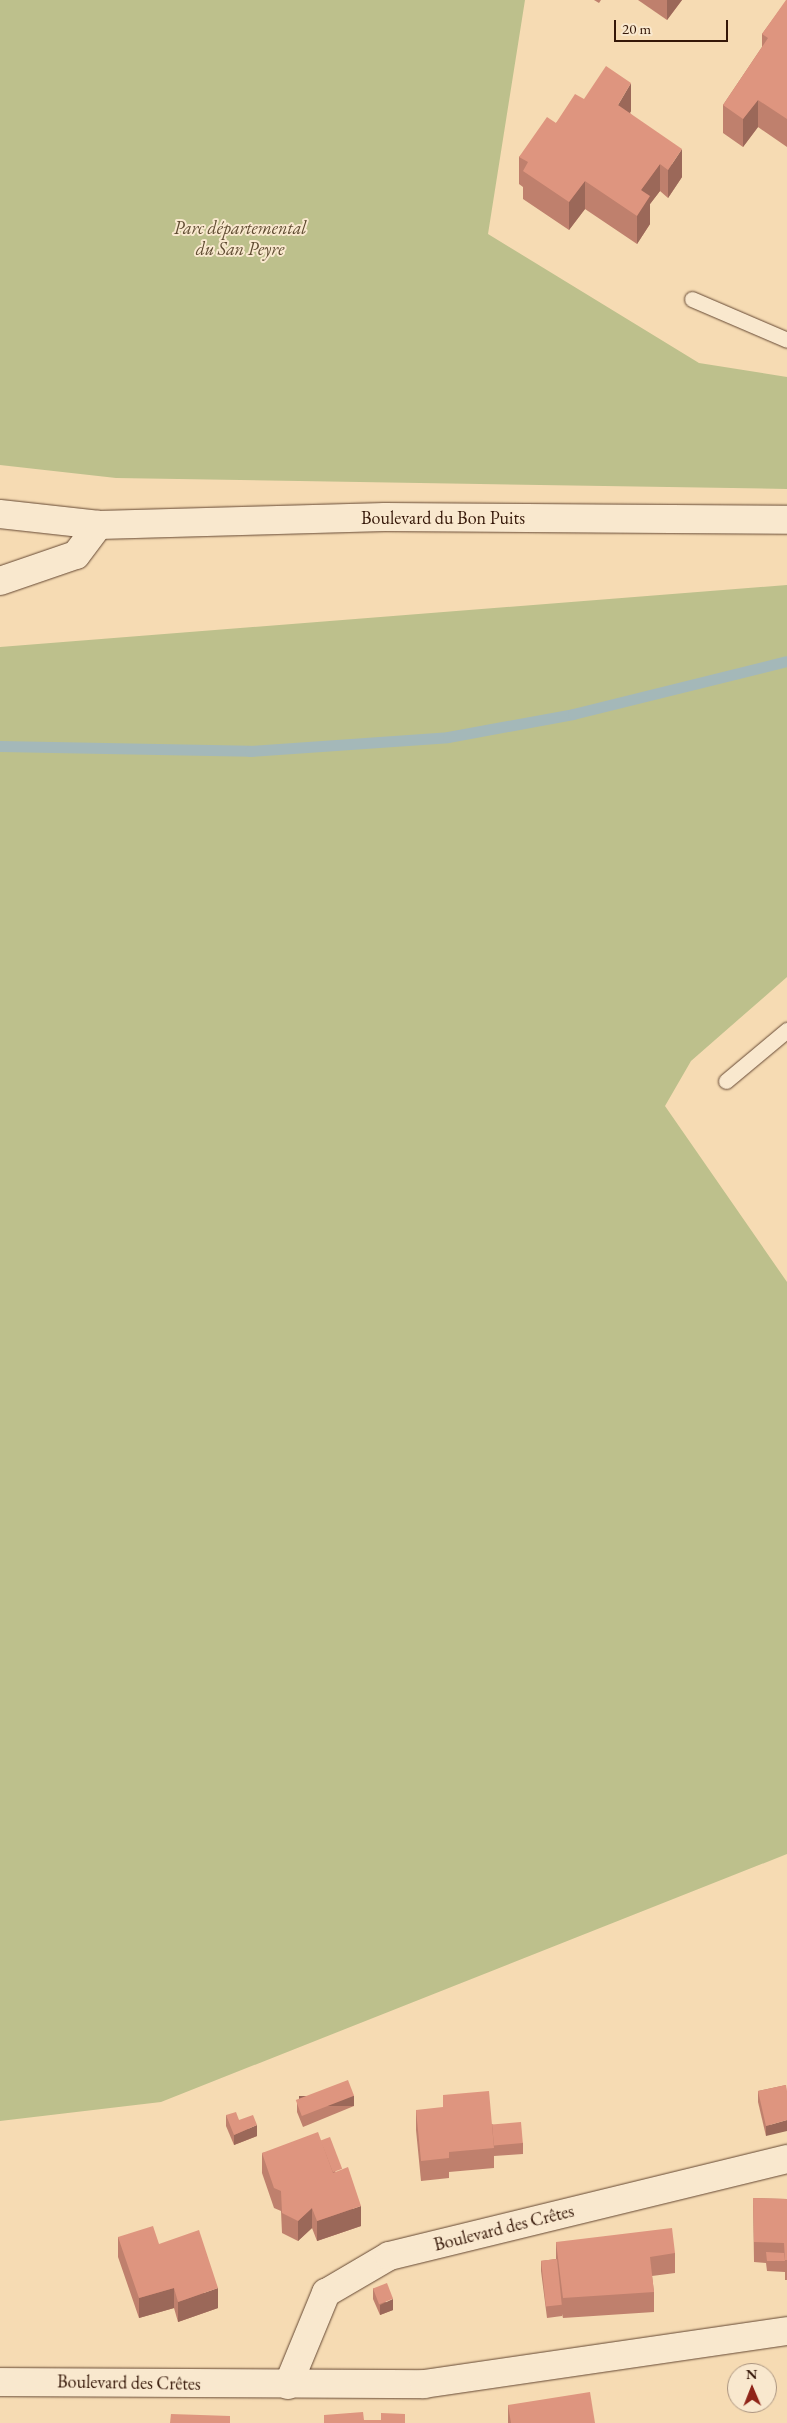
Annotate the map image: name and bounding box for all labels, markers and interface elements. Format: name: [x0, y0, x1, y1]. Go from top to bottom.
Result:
scale bar: [617, 10, 731, 42]
text: 20 m: [622, 19, 651, 38]
park label: Parc départemental du San Peyre: [174, 218, 306, 260]
street label: Boulevard du Bon Puits: [361, 507, 525, 529]
street label: Boulevard des Crêtes: [432, 2200, 576, 2256]
north arrow: [727, 2363, 777, 2413]
text: N: [746, 2365, 758, 2383]
street label: Boulevard des Crêtes: [57, 2371, 201, 2395]

